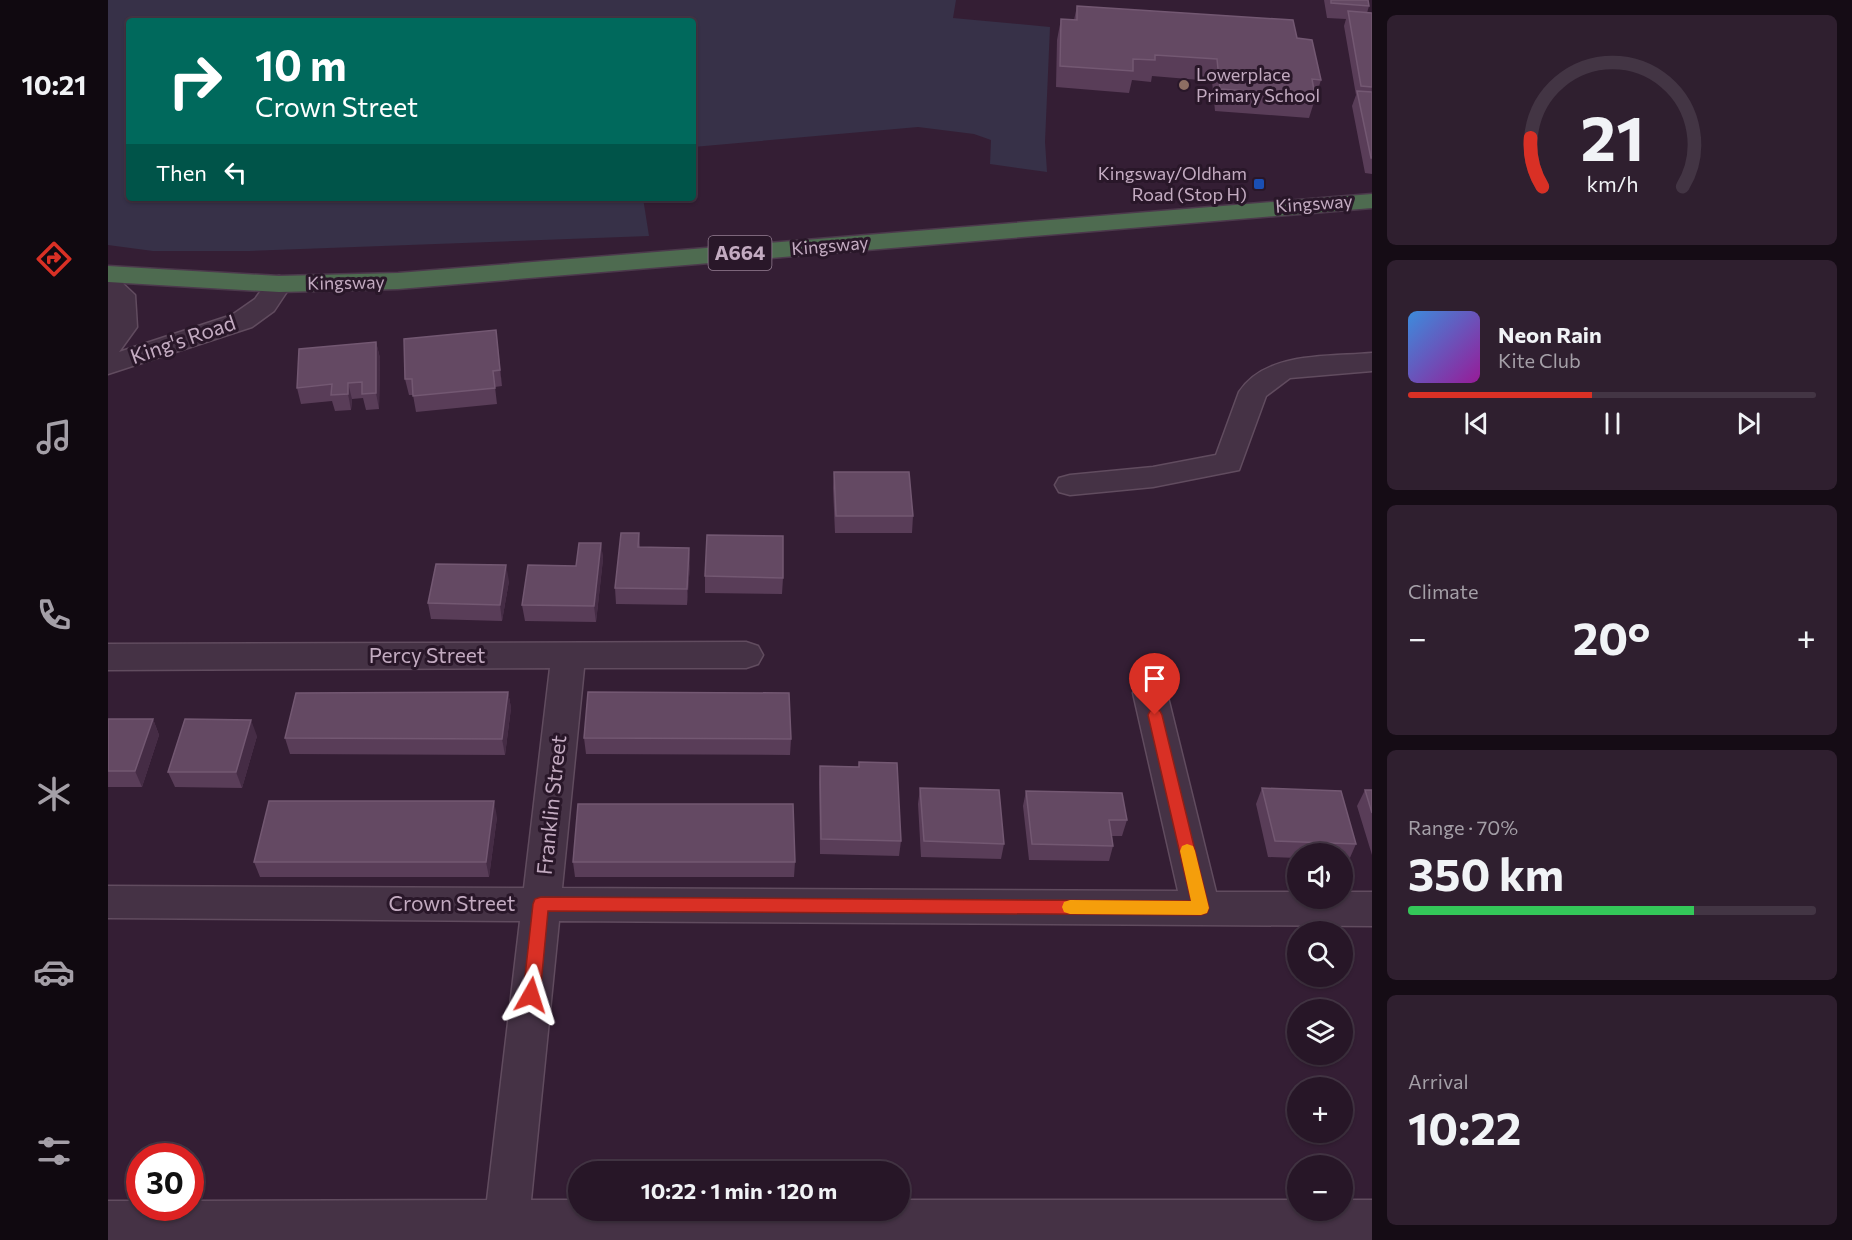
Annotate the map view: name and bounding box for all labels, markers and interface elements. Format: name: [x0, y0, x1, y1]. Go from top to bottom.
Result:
text: 10 m: [255, 38, 347, 90]
icon: right: [156, 42, 234, 120]
place label: Lowerplace Primary School: [1196, 63, 1320, 106]
text: 10:21: [22, 68, 86, 101]
marker: Lowerplace Primary School: [1177, 78, 1191, 92]
text: Crown Street: [255, 90, 418, 123]
text: 21: [1580, 98, 1644, 174]
icon: left: [219, 156, 252, 189]
text: Then: [156, 159, 207, 186]
place label: Kingsway/Oldham Road (Stop H): [1098, 162, 1247, 205]
text: km/h: [1586, 170, 1638, 196]
marker: Kingsway/Oldham Road (Stop H): [1252, 177, 1266, 191]
street label: Kingsway: [1274, 189, 1353, 217]
street label: Kingsway: [790, 231, 869, 259]
road number: A664: [708, 236, 772, 270]
icon: directions: [33, 238, 75, 280]
street label: Kingsway: [307, 270, 385, 294]
street label: King's Road: [127, 309, 238, 368]
text: Neon Rain: [1498, 321, 1602, 348]
text: Kite Club: [1498, 348, 1581, 372]
icon: previous: [1460, 407, 1493, 440]
icon: pause: [1596, 407, 1629, 440]
icon: next: [1732, 407, 1765, 440]
icon: music: [33, 416, 75, 458]
text: Climate: [1408, 579, 1478, 603]
icon: phone: [33, 594, 75, 636]
text: 20°: [1573, 609, 1651, 664]
text: −: [1408, 616, 1427, 657]
text: +: [1797, 616, 1816, 657]
street label: Percy Street: [369, 642, 485, 667]
pin: [1129, 653, 1180, 715]
icon: arrive: [1138, 662, 1171, 695]
street label: Franklin Street: [531, 734, 570, 876]
icon: climate: [33, 773, 75, 815]
text: Range · 70%: [1408, 815, 1518, 839]
map controls: [1287, 843, 1353, 1221]
button: sound: [1287, 843, 1353, 909]
text: 350 km: [1408, 845, 1564, 900]
street label: Crown Street: [389, 890, 515, 915]
button: search: [1287, 921, 1353, 987]
icon: car: [33, 951, 75, 993]
position arrow: [499, 963, 563, 1027]
button: layers: [1287, 999, 1353, 1065]
text: Arrival: [1408, 1069, 1469, 1093]
button: +: [1287, 1077, 1353, 1143]
text: 10:22: [1408, 1099, 1521, 1154]
icon: filters: [33, 1130, 75, 1172]
speed limit sign: 30: [126, 1143, 204, 1221]
button: −: [1287, 1155, 1353, 1221]
text: 10:22 · 1 min · 120 m: [641, 1177, 837, 1204]

